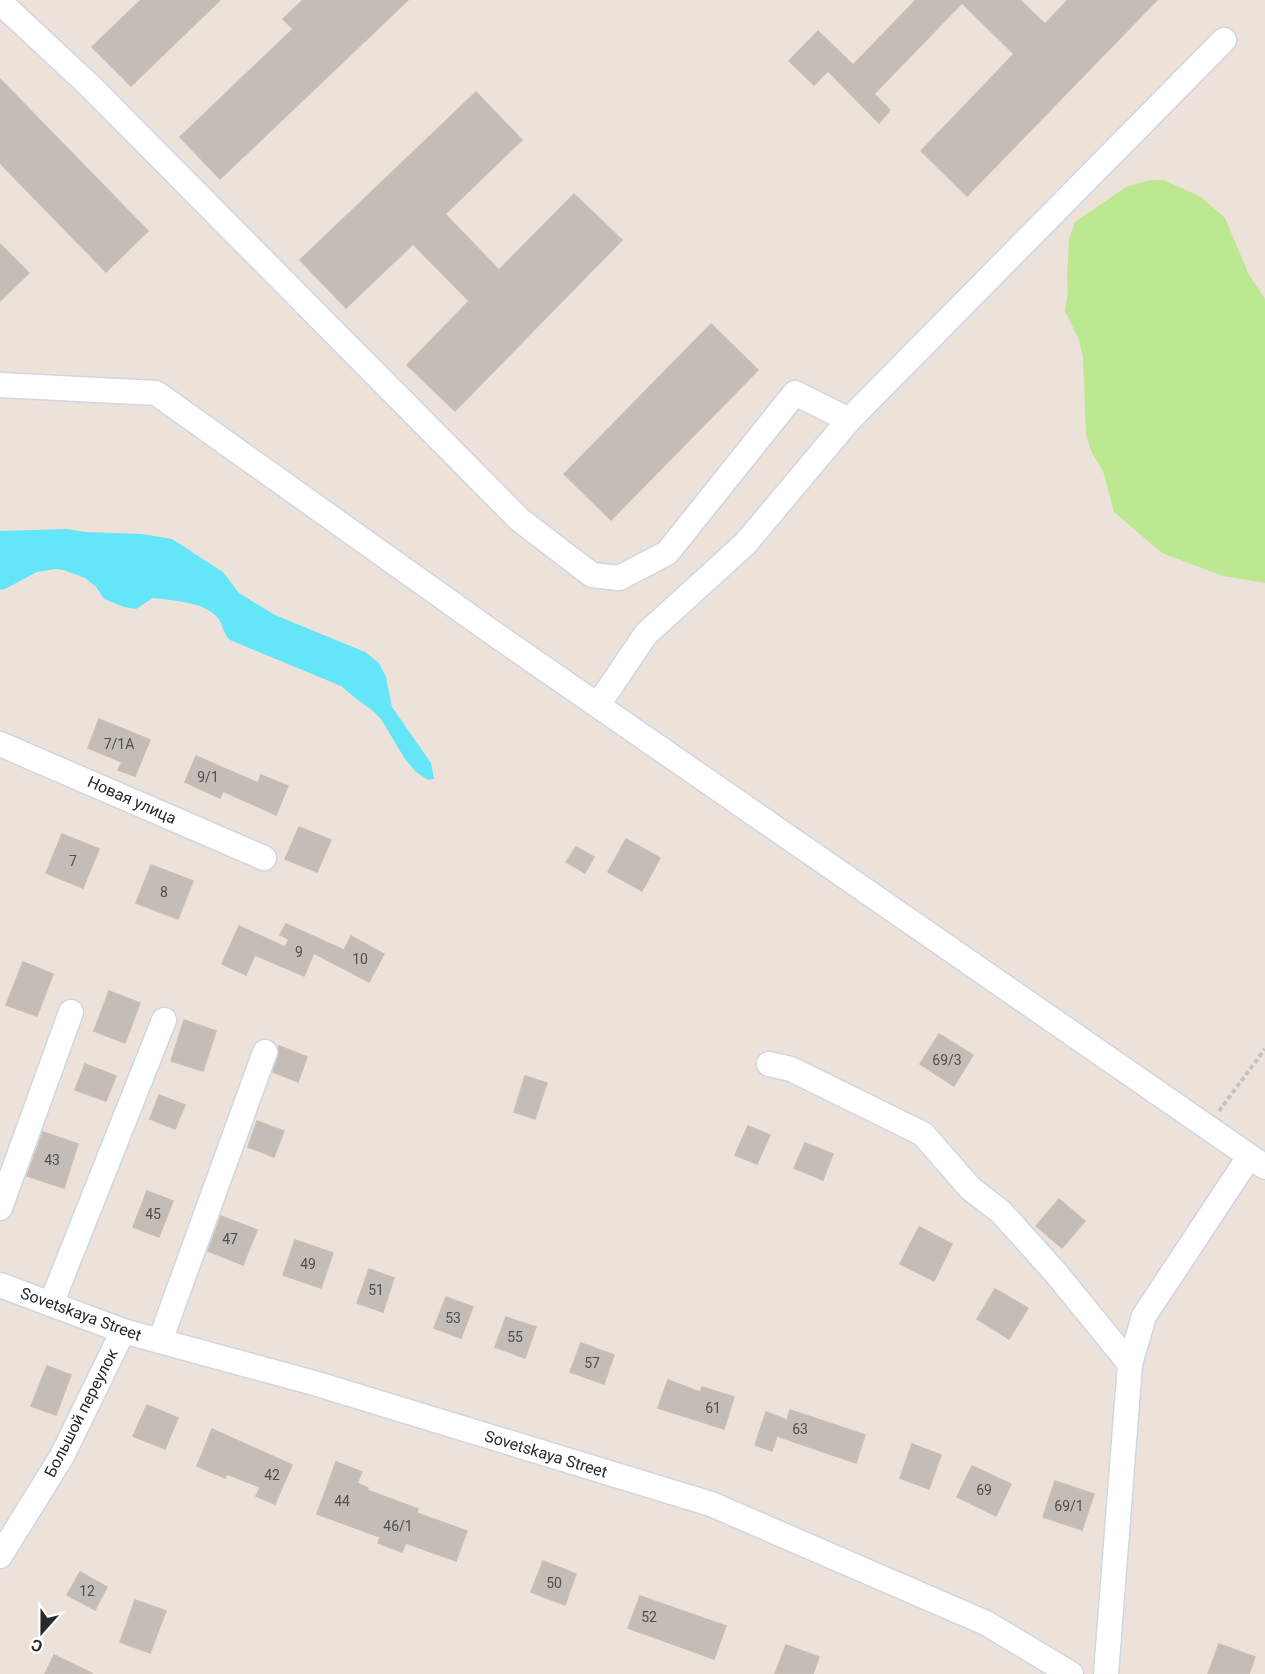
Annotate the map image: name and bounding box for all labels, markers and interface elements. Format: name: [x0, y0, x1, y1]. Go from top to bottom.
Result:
house number: 7/1А: [104, 736, 134, 752]
house number: 9/1: [197, 769, 219, 785]
street label: Новая улица: [85, 772, 179, 828]
house number: 7: [69, 853, 77, 869]
house number: 8: [160, 884, 168, 900]
house number: 9: [295, 944, 303, 960]
house number: 10: [352, 951, 368, 967]
house number: 69/3: [932, 1052, 962, 1068]
house number: 43: [44, 1152, 60, 1168]
house number: 45: [145, 1206, 161, 1222]
house number: 47: [222, 1231, 238, 1247]
house number: 49: [300, 1256, 316, 1272]
house number: 51: [368, 1282, 384, 1298]
street label: Sovetskaya Street: [18, 1283, 144, 1345]
house number: 53: [445, 1310, 461, 1326]
house number: 55: [507, 1329, 523, 1345]
street label: Большой переулок: [40, 1345, 122, 1480]
house number: 57: [584, 1355, 600, 1371]
house number: 61: [705, 1400, 721, 1416]
house number: 63: [792, 1421, 808, 1437]
street label: Sovetskaya Street: [482, 1426, 610, 1482]
house number: 42: [264, 1467, 280, 1483]
house number: 69: [976, 1482, 992, 1498]
house number: 44: [334, 1493, 350, 1509]
house number: 69/1: [1054, 1498, 1084, 1514]
house number: 46/1: [383, 1518, 413, 1534]
house number: 50: [546, 1575, 562, 1591]
house number: 12: [79, 1583, 95, 1599]
north arrow: [12, 1602, 72, 1662]
house number: 52: [641, 1609, 657, 1625]
text: С: [29, 1635, 45, 1656]

